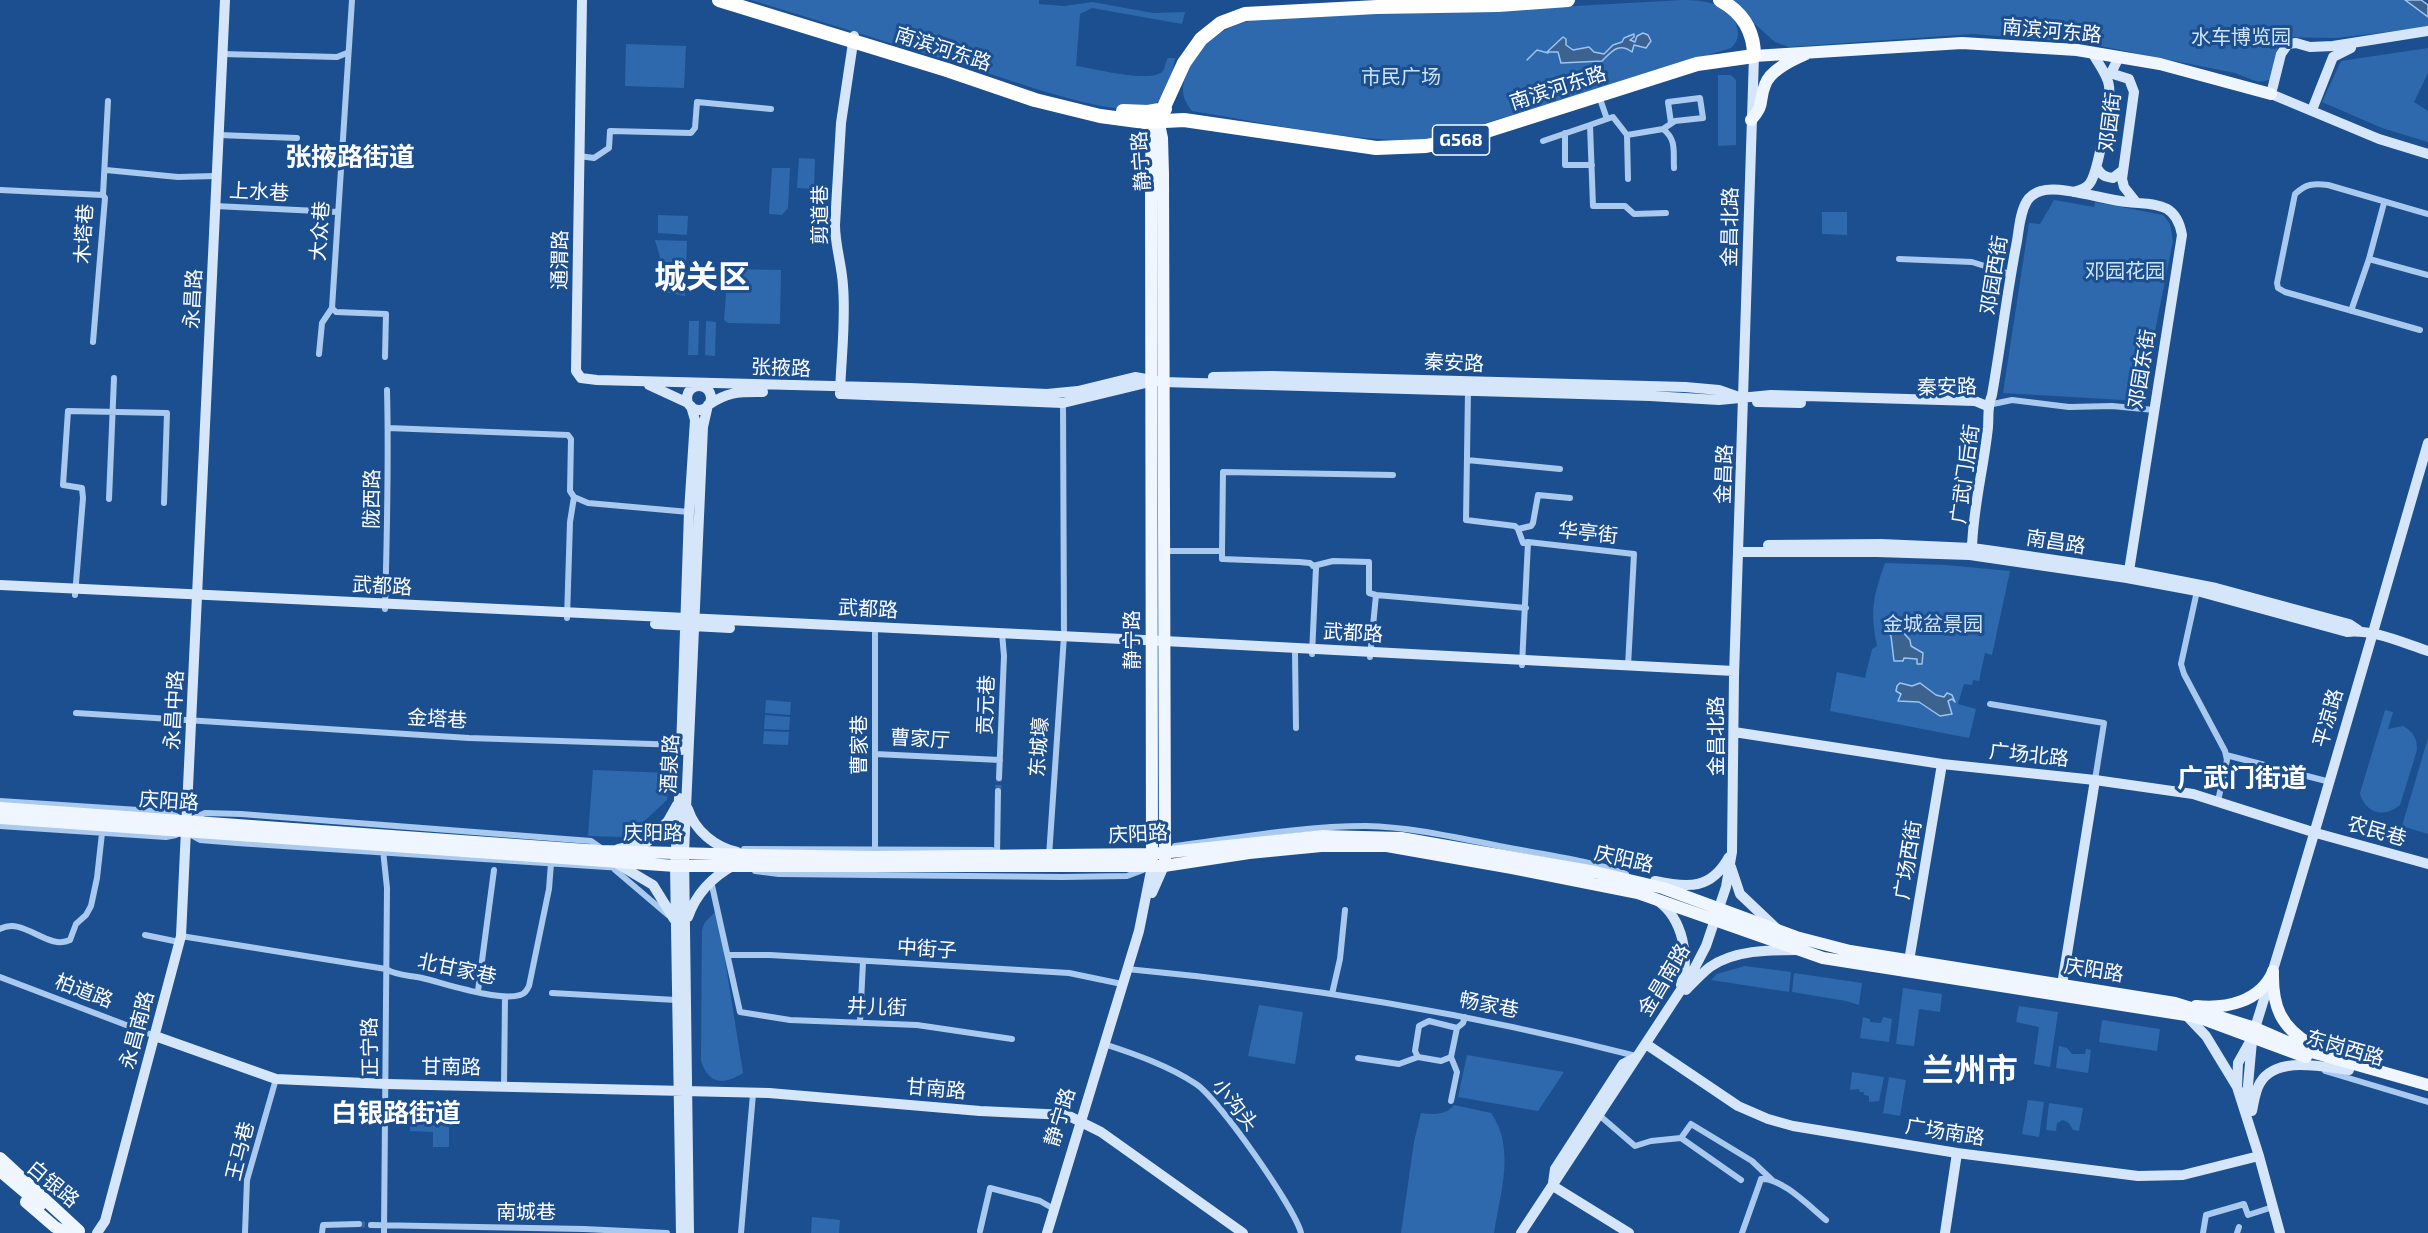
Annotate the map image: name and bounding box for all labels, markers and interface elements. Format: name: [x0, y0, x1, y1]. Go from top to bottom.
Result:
street label: 南滨河东路: [2001, 15, 2103, 47]
street label: 南滨河东路: [892, 22, 994, 76]
park label: 水车博览园: [2191, 25, 2291, 49]
street label: 南滨河东路: [1507, 61, 1609, 115]
park label: 市民广场: [1361, 65, 1441, 89]
street label: 邓园街: [2094, 91, 2126, 153]
road number: G568: [1432, 125, 1490, 155]
street label: 静宁路: [1127, 130, 1155, 192]
district label: 张掖路街道: [285, 141, 415, 173]
street label: 上水巷: [228, 178, 290, 206]
street label: 剪道巷: [808, 185, 832, 245]
street label: 金昌北路: [1717, 187, 1743, 267]
street label: 大众巷: [306, 200, 334, 262]
street label: 木塔巷: [70, 203, 98, 265]
street label: 通渭路: [547, 230, 573, 290]
street label: 邓园西街: [1976, 234, 2012, 316]
district label: 城关区: [654, 258, 750, 296]
park label: 邓园花园: [2085, 259, 2165, 283]
street label: 永昌路: [179, 268, 207, 330]
street label: 邓园东街: [2124, 328, 2160, 410]
street label: 秦安路: [1424, 350, 1484, 376]
street label: 张掖路: [751, 355, 811, 381]
street label: 秦安路: [1917, 374, 1977, 400]
street label: 广武门后街: [1946, 423, 1984, 525]
street label: 金昌路: [1711, 444, 1737, 504]
street label: 陇西路: [359, 469, 385, 529]
street label: 华亭街: [1557, 518, 1619, 548]
street label: 南昌路: [2024, 525, 2088, 559]
street label: 武都路: [351, 572, 413, 600]
street label: 武都路: [837, 595, 899, 623]
street label: 静宁路: [1120, 610, 1144, 670]
park label: 金城盆景园: [1883, 612, 1983, 636]
street label: 武都路: [1322, 619, 1384, 647]
street label: 永昌中路: [160, 669, 188, 751]
street label: 贡元巷: [973, 675, 999, 735]
street label: 平凉路: [2308, 686, 2348, 750]
street label: 金昌北路: [1704, 696, 1728, 776]
street label: 金塔巷: [406, 705, 468, 733]
street label: 曹家巷: [847, 715, 871, 775]
street label: 东城壕: [1025, 716, 1053, 778]
street label: 曹家厅: [889, 725, 951, 753]
street label: 酒泉路: [656, 733, 684, 795]
street label: 广场北路: [1988, 739, 2070, 771]
district label: 广武门街道: [2177, 762, 2307, 794]
street label: 庆阳路: [138, 787, 200, 815]
street label: 农民巷: [2345, 811, 2409, 851]
street label: 广场西街: [1890, 819, 1926, 901]
street label: 庆阳路: [623, 820, 683, 846]
street label: 庆阳路: [1107, 820, 1169, 848]
street label: 庆阳路: [1592, 841, 1656, 877]
street label: 中街子: [896, 935, 958, 963]
street label: 金昌南路: [1633, 940, 1695, 1020]
street label: 北甘家巷: [415, 949, 499, 989]
street label: 庆阳路: [2062, 953, 2126, 987]
street label: 柏道路: [52, 969, 116, 1013]
street label: 畅家巷: [1457, 987, 1521, 1023]
street label: 永昌南路: [115, 988, 159, 1072]
street label: 井儿街: [847, 994, 907, 1020]
street label: 正宁路: [357, 1017, 383, 1077]
street label: 东岗西路: [2303, 1025, 2387, 1071]
district label: 兰州市: [1922, 1051, 2018, 1089]
street label: 甘南路: [421, 1054, 481, 1080]
street label: 甘南路: [905, 1074, 967, 1104]
street label: 小沟头: [1207, 1074, 1263, 1136]
street label: 静宁路: [1040, 1085, 1080, 1149]
district label: 白银路街道: [331, 1097, 461, 1129]
street label: 广场南路: [1904, 1114, 1986, 1150]
street label: 王马巷: [221, 1119, 259, 1183]
street label: 白银路: [22, 1156, 84, 1212]
street label: 南城巷: [496, 1200, 556, 1224]

